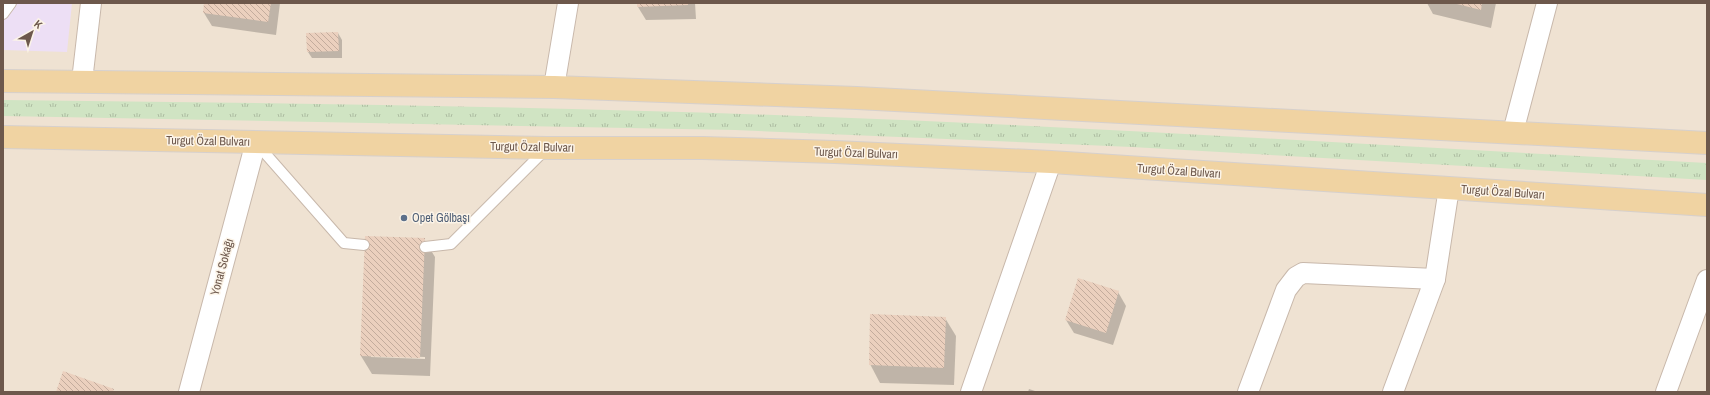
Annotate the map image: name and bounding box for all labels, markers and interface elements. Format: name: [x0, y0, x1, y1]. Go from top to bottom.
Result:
north arrow: [12, 12, 52, 52]
text: K: [31, 17, 46, 32]
street label: Turgut Özal Bulvarı: [166, 131, 250, 150]
street label: Turgut Özal Bulvarı: [490, 137, 574, 156]
street label: Turgut Özal Bulvarı: [814, 143, 898, 162]
street label: Turgut Özal Bulvarı: [1137, 159, 1221, 182]
street label: Turgut Özal Bulvarı: [1461, 180, 1545, 203]
place label: Opet Gölbaşı: [412, 210, 470, 226]
marker: Opet Gölbaşı: [399, 213, 409, 223]
street label: Yonat Sokağı: [207, 237, 237, 297]

